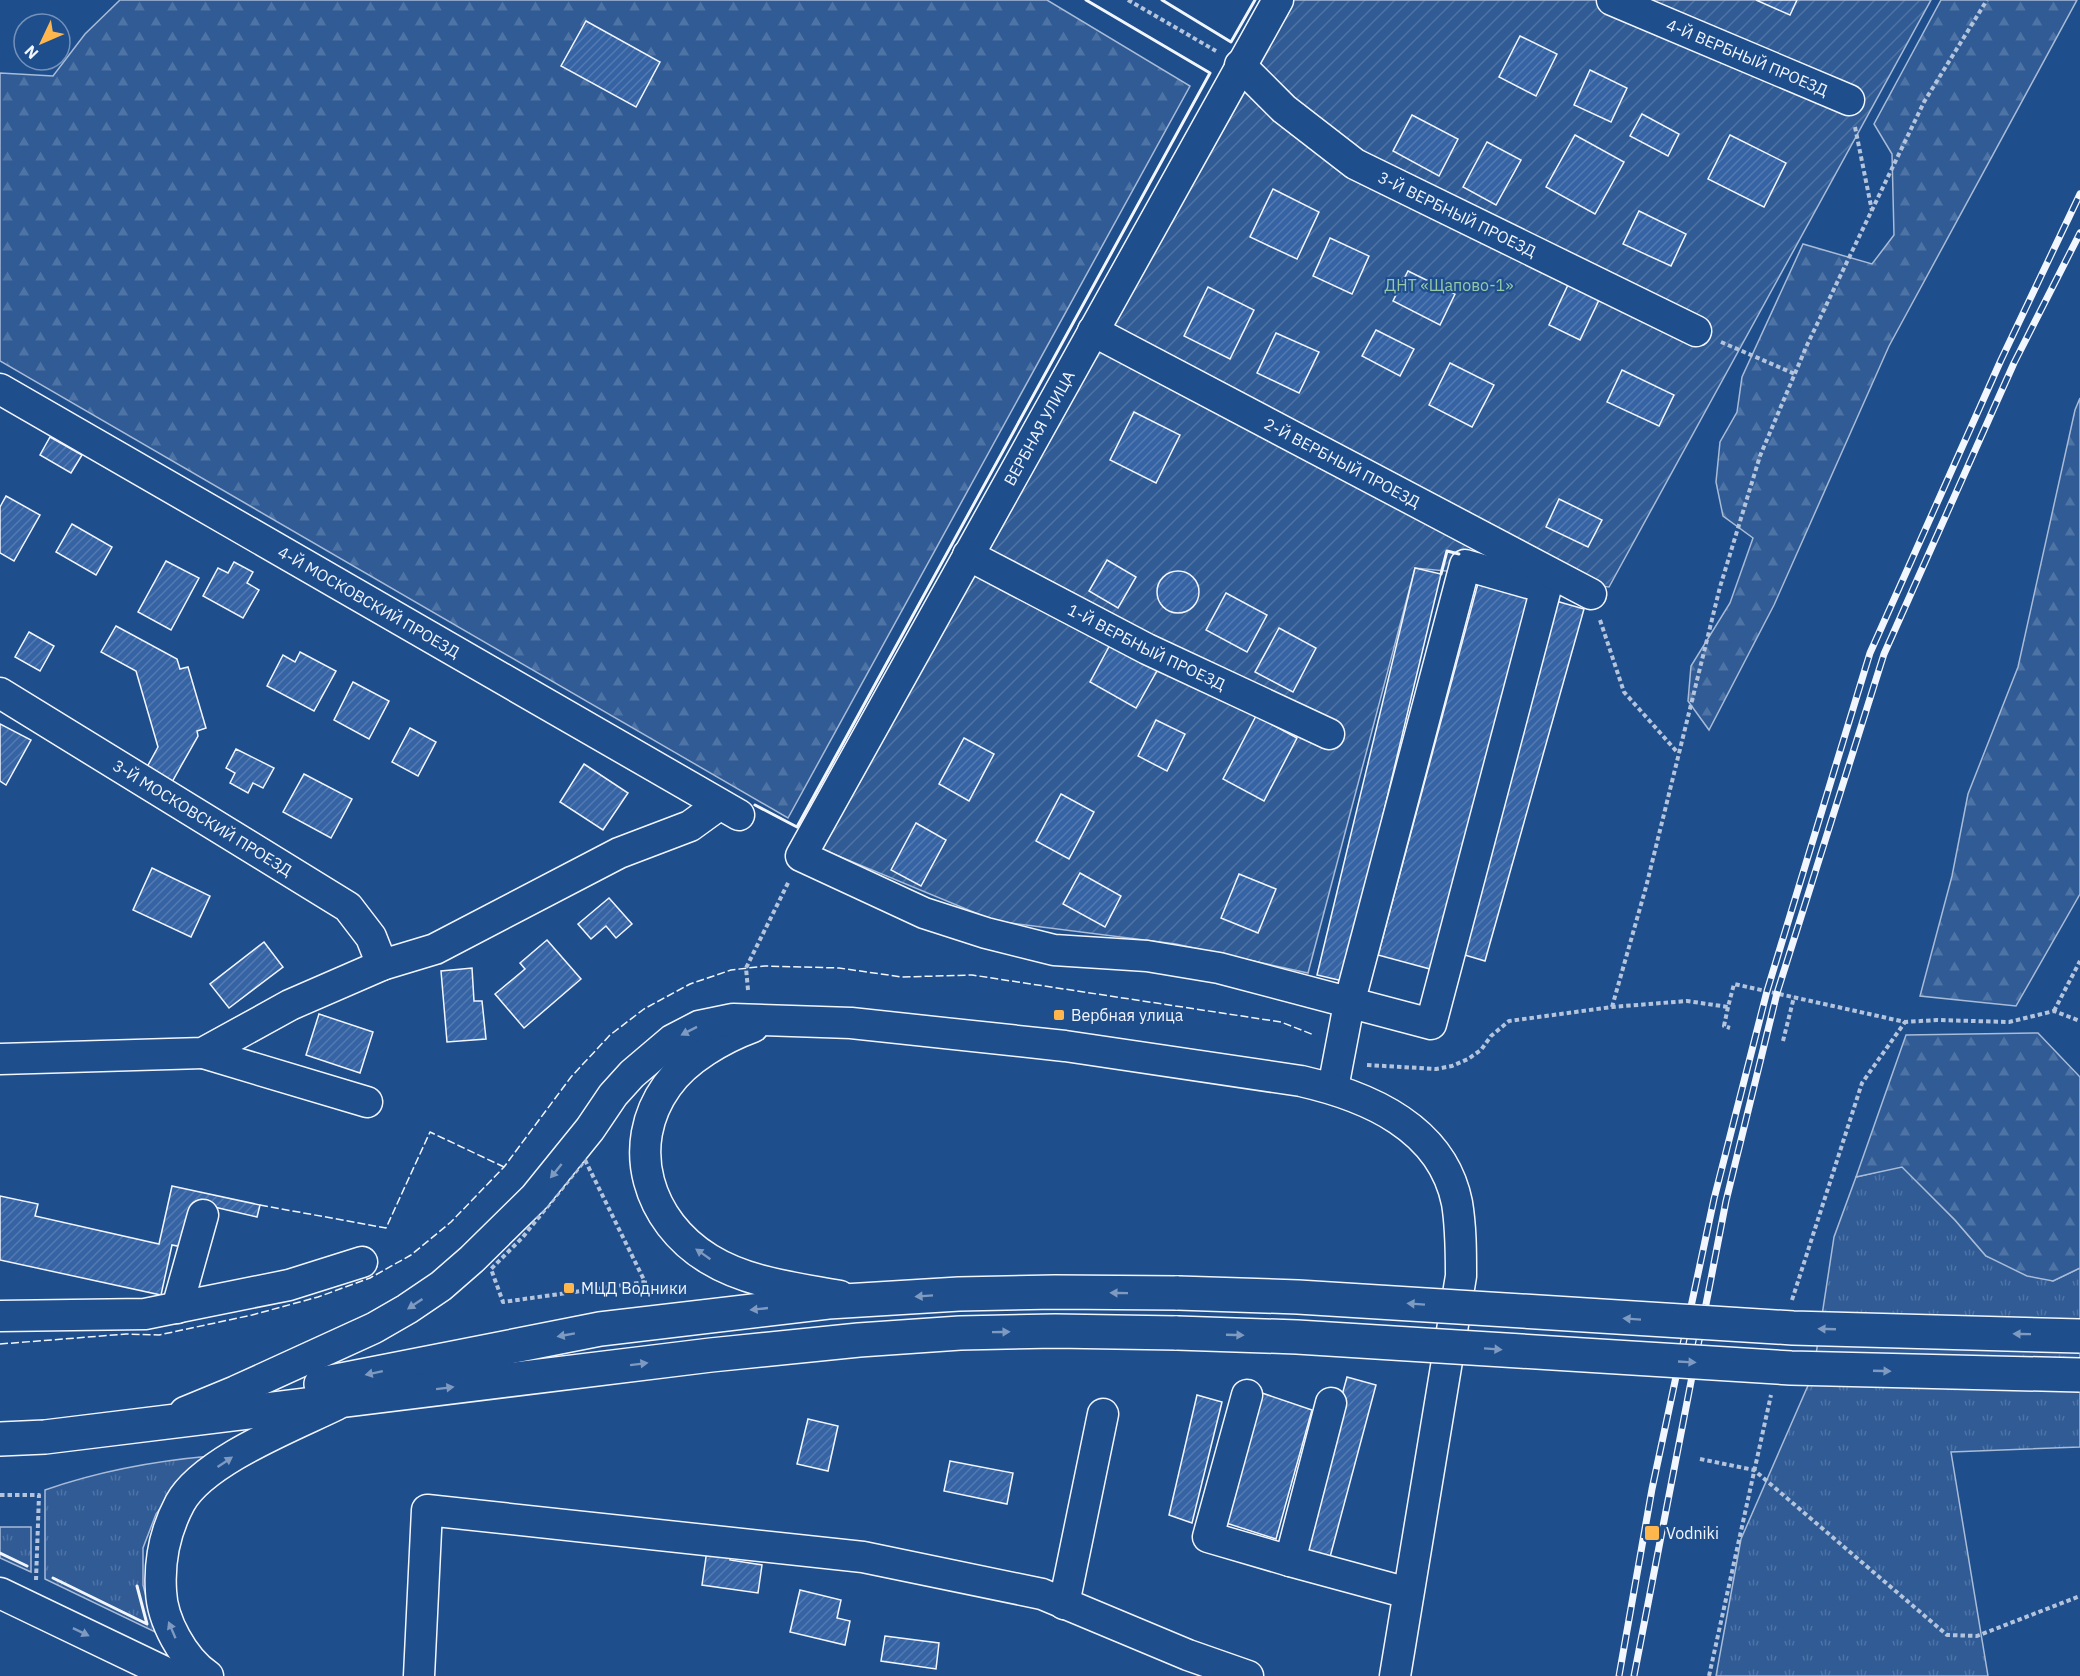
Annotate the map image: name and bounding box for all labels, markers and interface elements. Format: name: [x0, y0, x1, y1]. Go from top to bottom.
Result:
north arrow: [12, 12, 72, 72]
street label: 4-Й ВЕРБНЫЙ ПРОЕЗД: [1664, 14, 1832, 100]
text: N: [20, 41, 42, 64]
street label: 3-Й ВЕРБНЫЙ ПРОЕЗД: [1375, 167, 1540, 261]
park label: ДНТ «Щапово-1»: [1385, 275, 1513, 295]
street label: ВЕРБНАЯ УЛИЦА: [999, 367, 1079, 489]
street label: 2-Й ВЕРБНЫЙ ПРОЕЗД: [1261, 413, 1424, 512]
street label: 4-Й МОСКОВСКИЙ ПРОЕЗД: [275, 541, 464, 662]
street label: 1-Й ВЕРБНЫЙ ПРОЕЗД: [1064, 599, 1229, 694]
street label: 3-Й МОСКОВСКИЙ ПРОЕЗД: [109, 755, 296, 881]
place label: Вербная улица: [1071, 1005, 1184, 1025]
marker: Вербная улица: [1052, 1008, 1066, 1022]
one-way arrow: [681, 1026, 698, 1036]
one-way arrow: [551, 1163, 563, 1178]
one-way arrow: [696, 1249, 711, 1261]
place label: МЦД Водники: [581, 1278, 687, 1298]
marker: МЦД Водники: [562, 1281, 576, 1295]
one-way arrow: [1110, 1288, 1129, 1297]
one-way arrow: [915, 1291, 934, 1300]
one-way arrow: [407, 1298, 423, 1309]
one-way arrow: [1407, 1299, 1426, 1309]
one-way arrow: [749, 1305, 768, 1314]
one-way arrow: [1622, 1314, 1641, 1324]
one-way arrow: [1817, 1325, 1836, 1334]
one-way arrow: [992, 1328, 1011, 1337]
one-way arrow: [1226, 1330, 1245, 1339]
one-way arrow: [2012, 1330, 2031, 1339]
one-way arrow: [556, 1331, 575, 1340]
one-way arrow: [1483, 1344, 1502, 1354]
one-way arrow: [1678, 1357, 1697, 1367]
one-way arrow: [630, 1359, 649, 1368]
one-way arrow: [1873, 1366, 1892, 1375]
one-way arrow: [365, 1369, 384, 1378]
one-way arrow: [436, 1383, 455, 1393]
one-way arrow: [217, 1456, 234, 1467]
place label: Vodniki: [1666, 1523, 1719, 1543]
marker: Vodniki: [1643, 1524, 1661, 1542]
one-way arrow: [167, 1621, 177, 1639]
one-way arrow: [73, 1628, 90, 1637]

